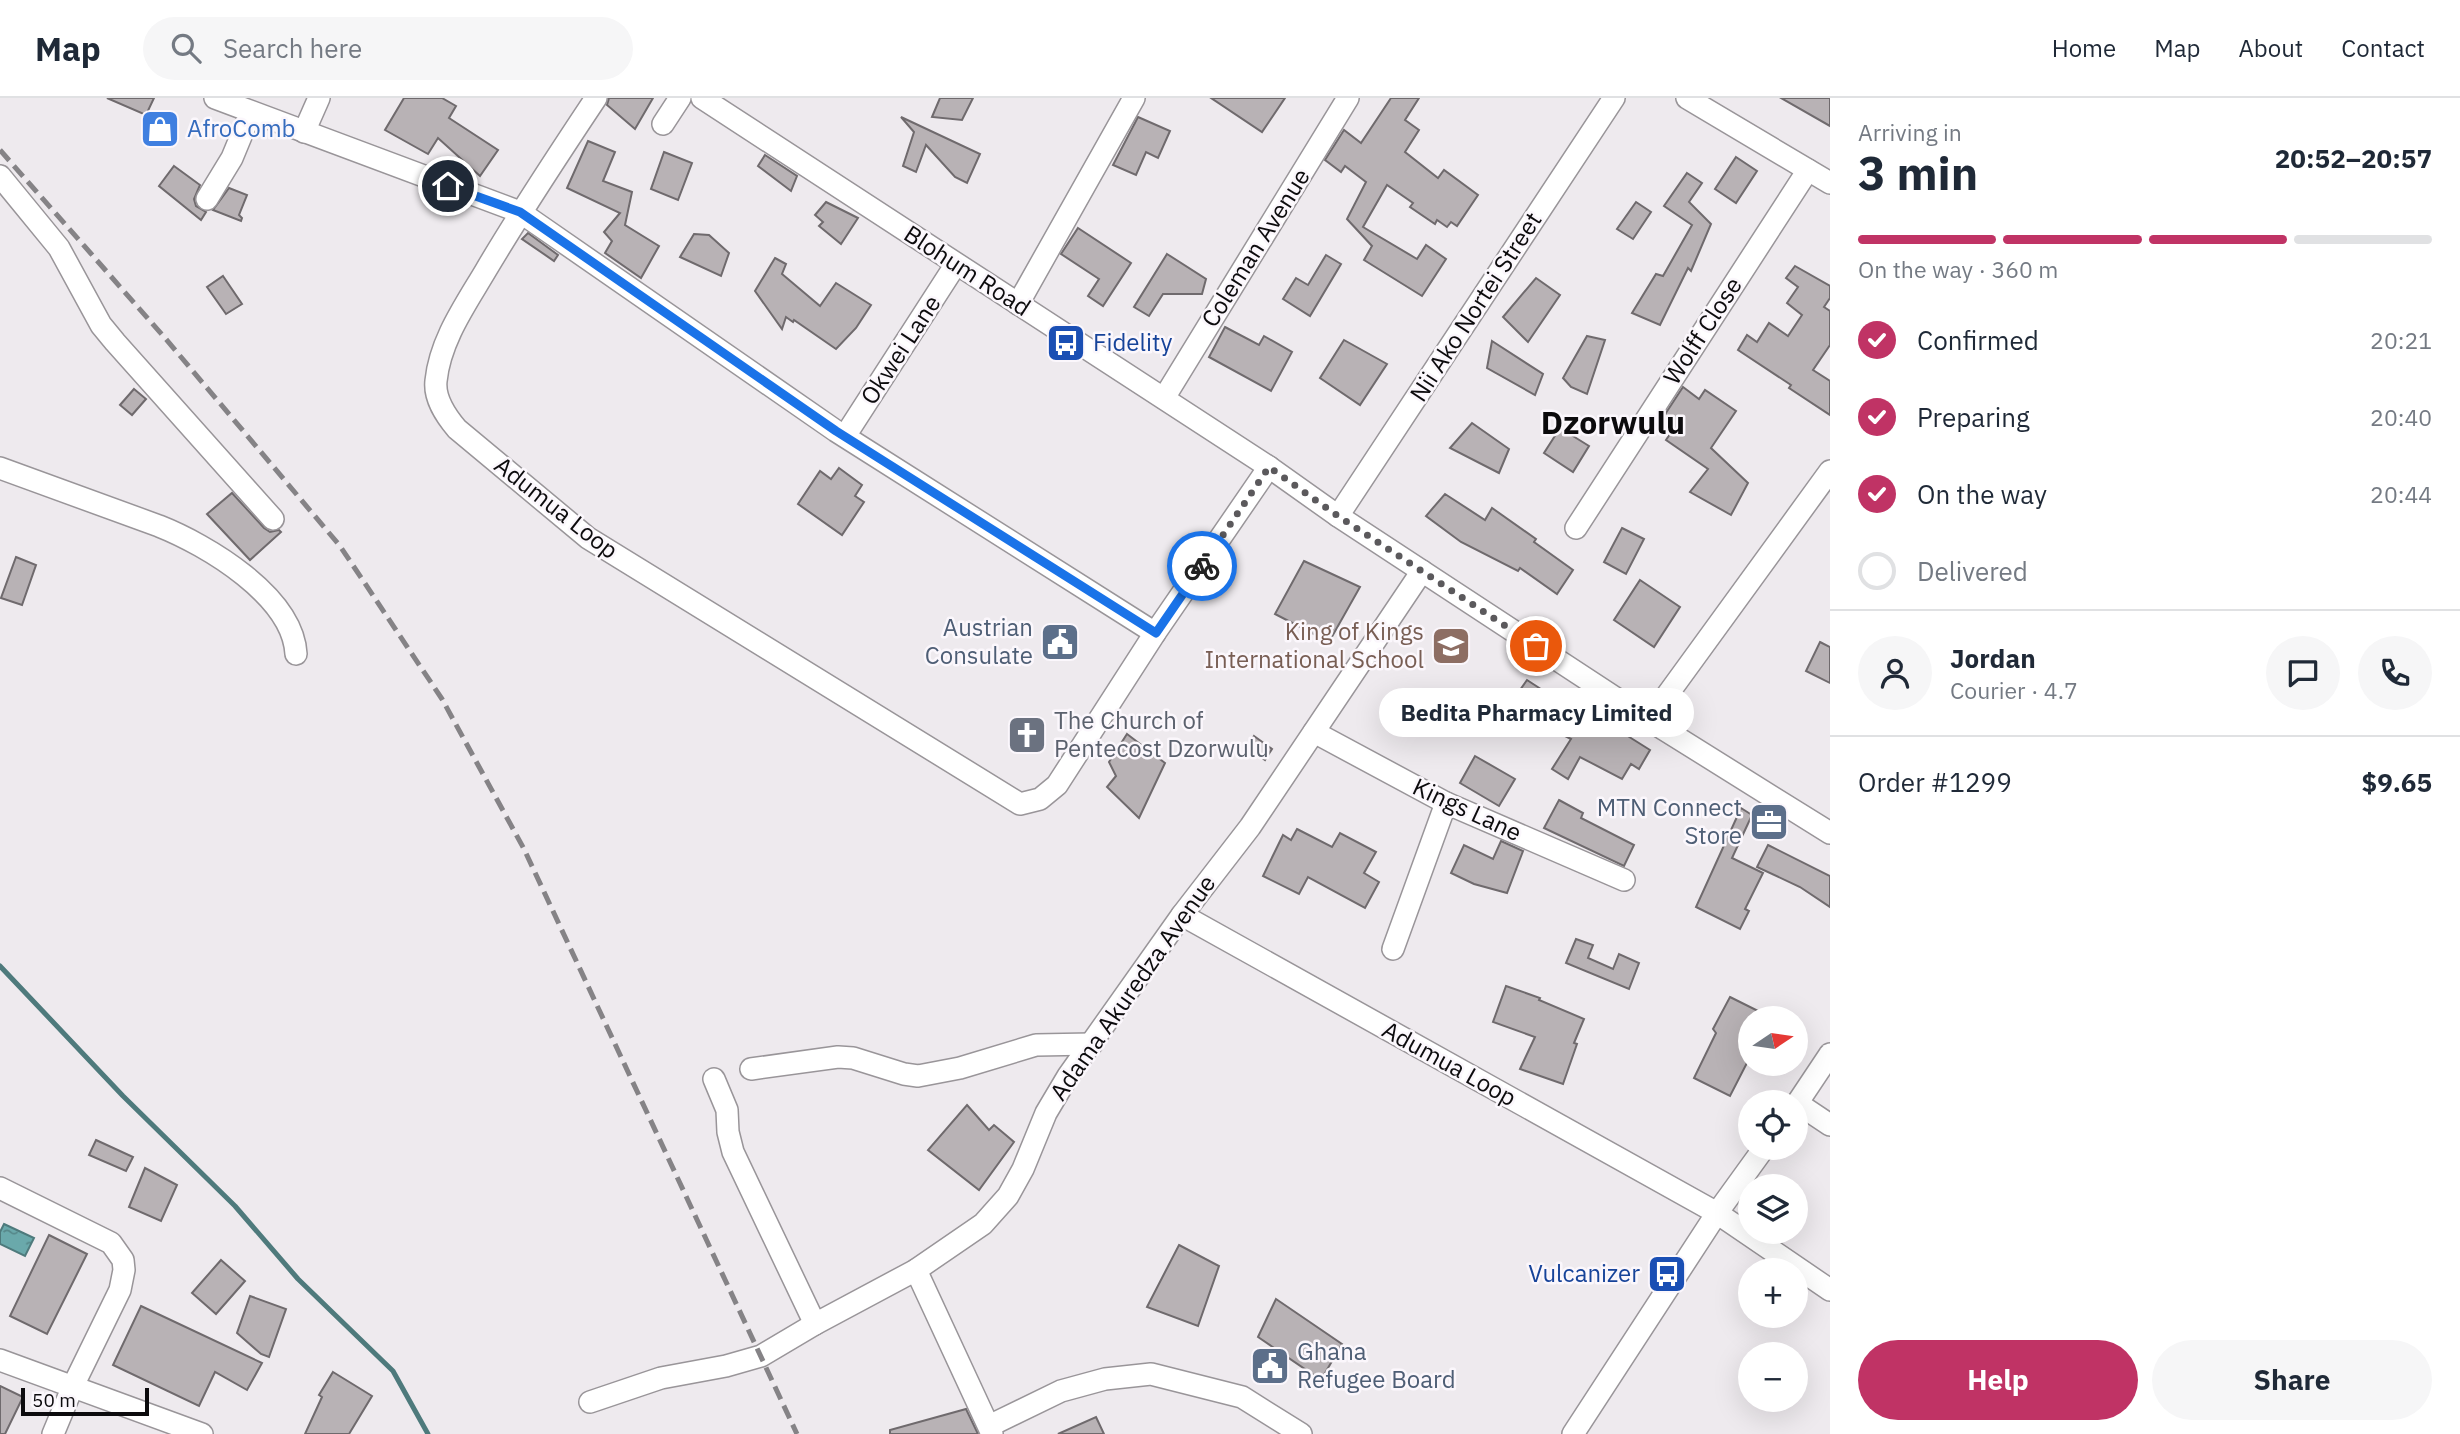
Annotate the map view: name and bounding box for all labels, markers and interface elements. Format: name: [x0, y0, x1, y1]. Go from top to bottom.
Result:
search box: [143, 17, 633, 80]
text: Map: [35, 27, 101, 70]
icon: search: [167, 29, 205, 67]
text: Search here: [223, 31, 362, 65]
text: Home: [2052, 32, 2116, 64]
text: Map: [2154, 32, 2200, 64]
text: About: [2238, 32, 2303, 64]
text: Contact: [2341, 32, 2425, 64]
shop icon: AfroComb: [139, 108, 181, 150]
place label: AfroComb: [187, 112, 296, 144]
text: Arriving in: [1858, 117, 1962, 147]
text: 20:52–20:57: [2275, 141, 2432, 175]
text: 3 min: [1858, 143, 1978, 203]
pin: [418, 156, 478, 216]
street label: Coleman Avenue: [1194, 162, 1317, 333]
icon: home: [429, 167, 467, 205]
street label: Nii Ako Nortei Street: [1402, 206, 1548, 407]
street label: Blohum Road: [898, 217, 1037, 323]
text: On the way · 360 m: [1858, 254, 2058, 284]
street label: Wolff Close: [1656, 271, 1749, 390]
street label: Okwei Lane: [853, 289, 947, 410]
icon: check: [1858, 321, 1896, 359]
bus stop icon: Fidelity: [1045, 322, 1087, 364]
text: Confirmed: [1917, 323, 2039, 357]
text: 20:21: [2370, 325, 2432, 355]
place label: Fidelity: [1093, 326, 1172, 358]
icon: check: [1858, 398, 1896, 436]
text: Preparing: [1917, 400, 2030, 434]
district label: Dzorwulu: [1541, 401, 1685, 443]
text: 20:40: [2370, 402, 2432, 432]
street label: Adumua Loop: [488, 449, 625, 566]
icon: check: [1858, 475, 1896, 513]
text: On the way: [1917, 477, 2047, 511]
text: 20:44: [2370, 479, 2432, 509]
courier: [1167, 531, 1237, 601]
icon: bike: [1183, 547, 1221, 585]
text: Delivered: [1917, 554, 2028, 588]
place label: Austrian Consulate: [925, 611, 1033, 671]
place label: King of Kings International School: [1204, 615, 1424, 675]
pin: [1506, 616, 1566, 676]
public building icon: Austrian Consulate: [1039, 621, 1081, 663]
school or university icon: King of Kings International School: [1430, 625, 1472, 667]
icon: bag: [1517, 627, 1555, 665]
button: person: [1858, 636, 1932, 710]
button: chat: [2266, 636, 2340, 710]
button: phone: [2358, 636, 2432, 710]
text: Jordan: [1950, 641, 2036, 675]
text: Courier · 4.7: [1950, 675, 2078, 705]
callout: Bedita Pharmacy Limited: [1378, 688, 1694, 737]
text: Bedita Pharmacy Limited: [1400, 697, 1673, 727]
place label: The Church of Pentecost Dzorwulu: [1054, 704, 1269, 764]
church icon: The Church of Pentecost Dzorwulu: [1006, 714, 1048, 756]
text: Order #1299: [1858, 765, 2012, 799]
text: $9.65: [2362, 765, 2432, 799]
street label: Kings Lane: [1408, 770, 1527, 848]
place label: MTN Connect Store: [1597, 791, 1742, 851]
office icon: MTN Connect Store: [1748, 801, 1790, 843]
street label: Adama Akuredza Avenue: [1042, 868, 1222, 1107]
north arrow: [1738, 1006, 1808, 1076]
map controls: [1738, 1006, 1808, 1412]
street label: Adumua Loop: [1377, 1013, 1522, 1113]
button: locate: [1738, 1090, 1808, 1160]
button: layers: [1738, 1174, 1808, 1244]
bus stop icon: Vulcanizer: [1646, 1253, 1688, 1295]
place label: Vulcanizer: [1528, 1257, 1640, 1289]
button: +: [1738, 1258, 1808, 1328]
place label: Ghana Refugee Board: [1297, 1335, 1456, 1395]
button: Help: [1858, 1340, 2138, 1420]
button: Share: [2152, 1340, 2432, 1420]
button: −: [1738, 1342, 1808, 1412]
public building icon: Ghana Refugee Board: [1249, 1345, 1291, 1387]
scale bar: [21, 1385, 149, 1417]
text: 50 m: [32, 1388, 76, 1412]

